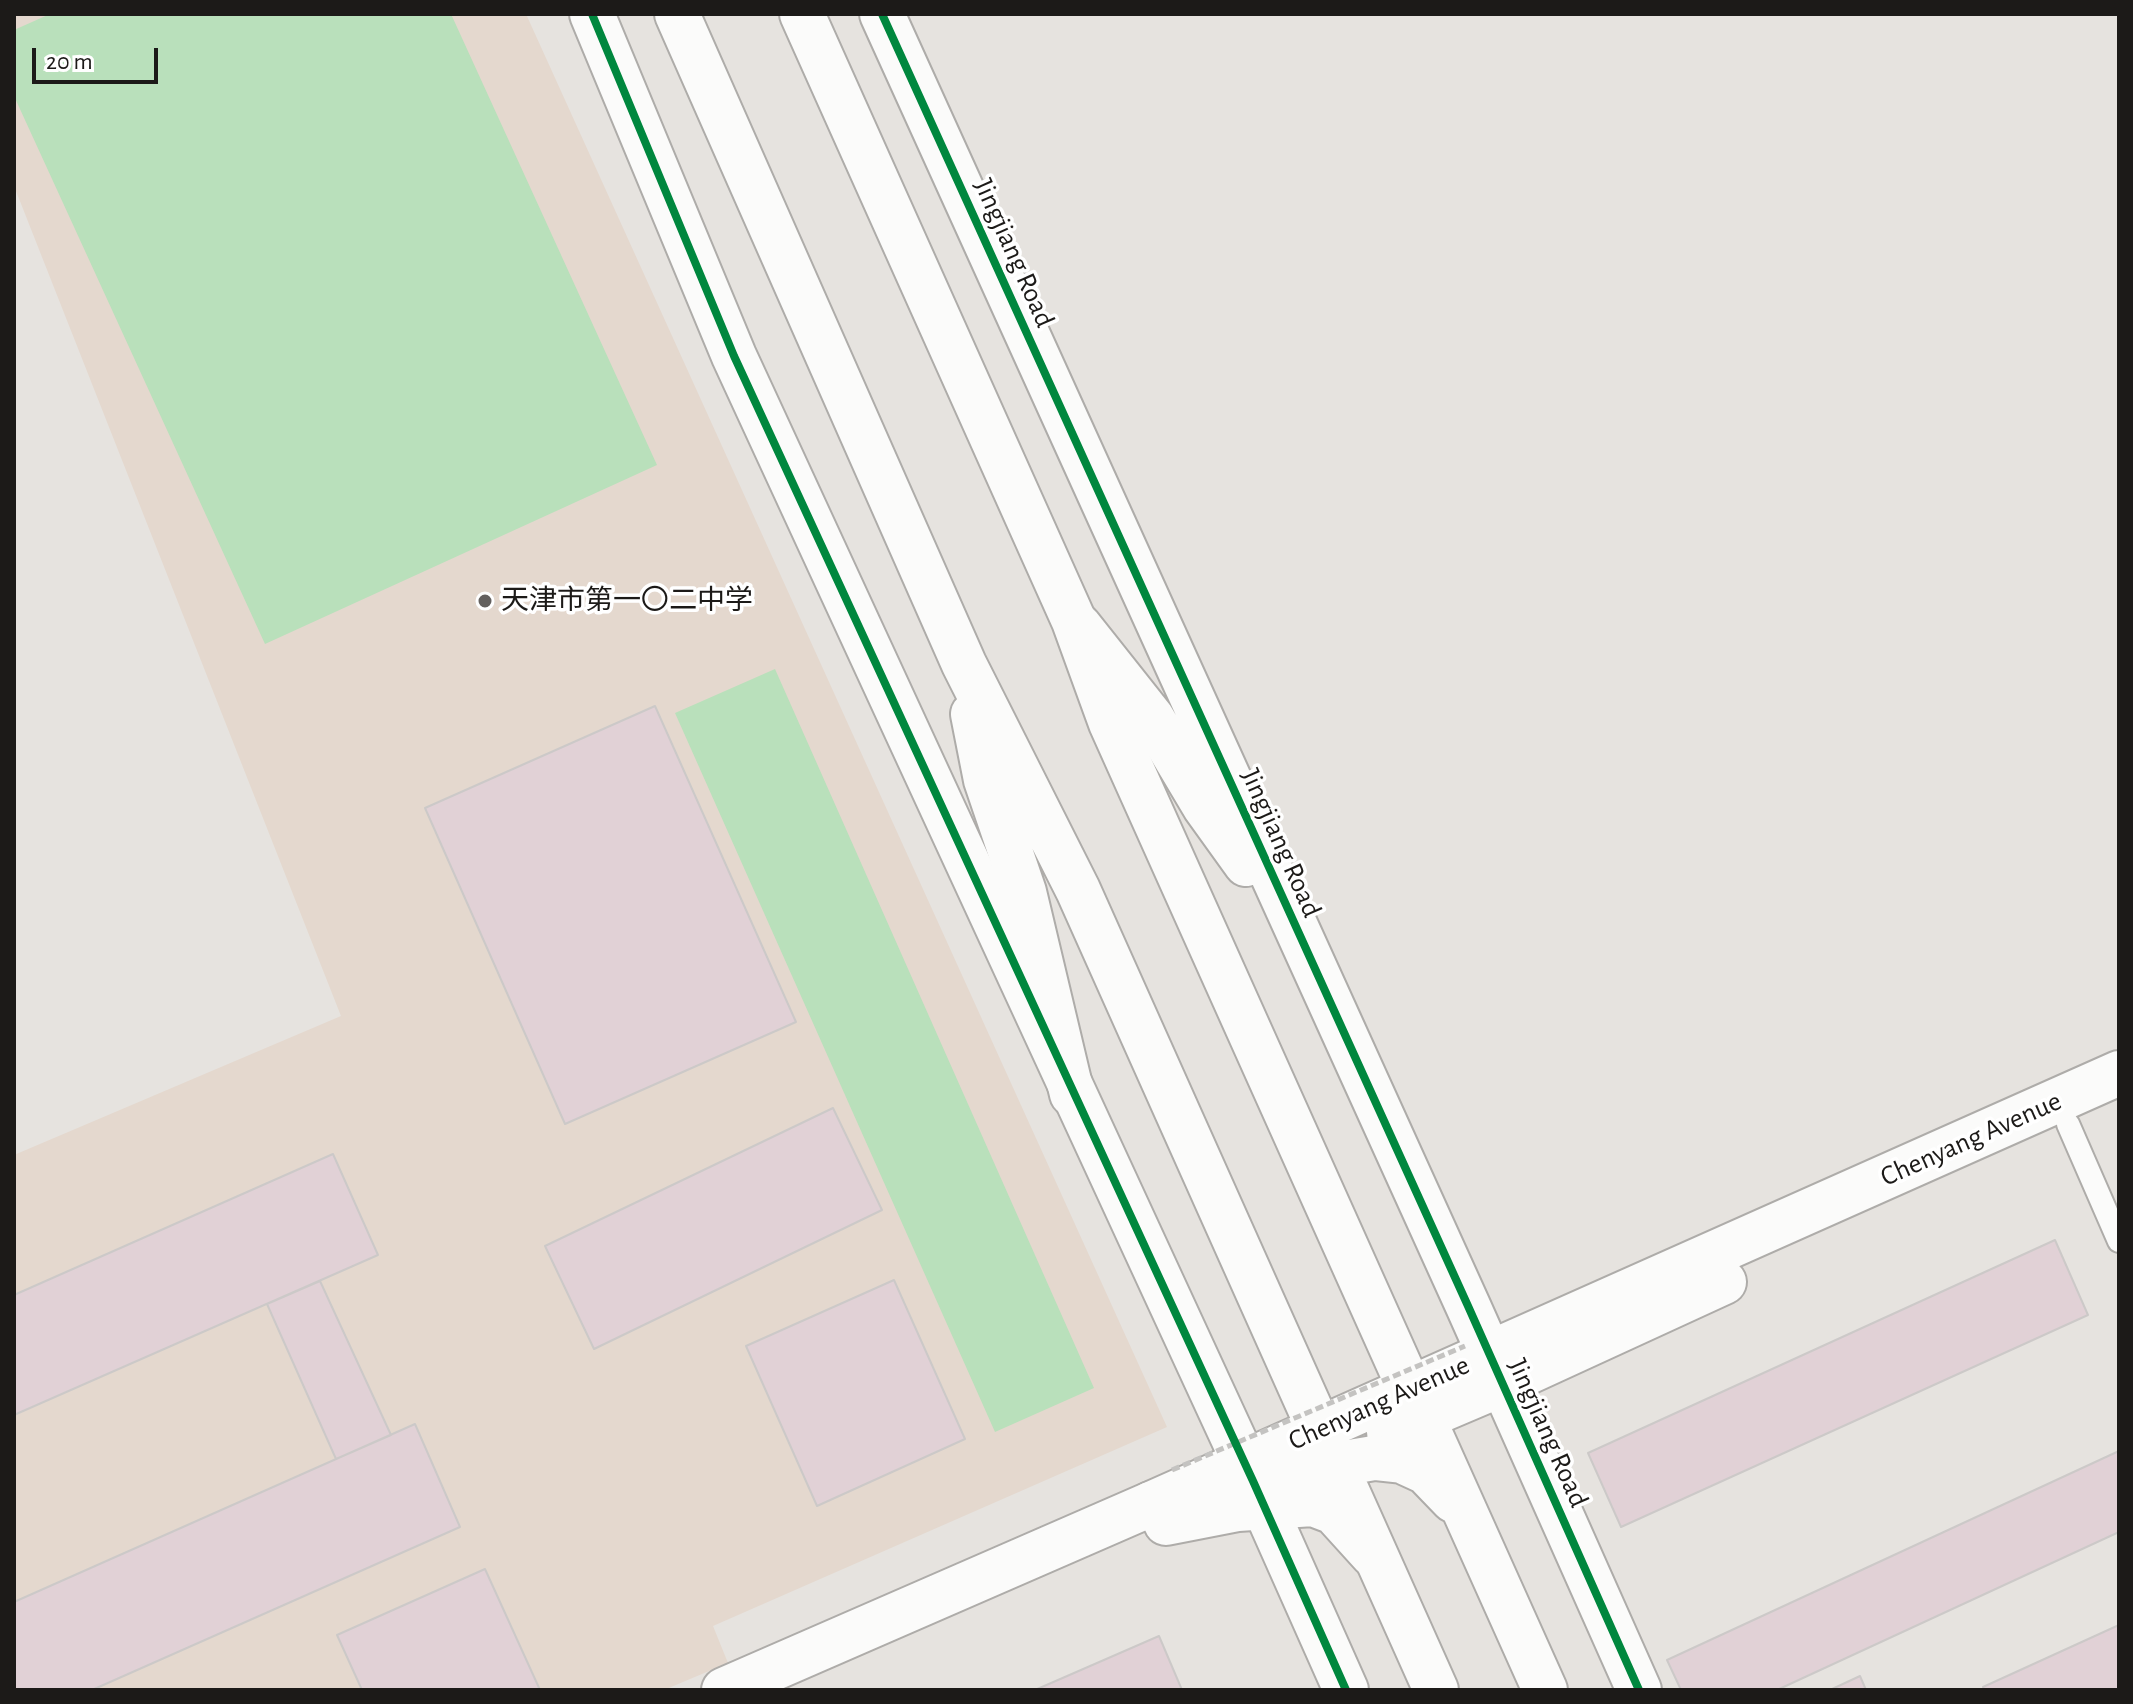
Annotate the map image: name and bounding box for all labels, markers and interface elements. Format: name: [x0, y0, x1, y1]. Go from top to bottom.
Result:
scale bar: [36, 32, 162, 82]
text: 20 m: [46, 50, 93, 74]
street label: Jingjiang Road: [966, 173, 1062, 333]
place label: 天津市第一〇二中学: [501, 584, 753, 618]
marker: 天津市第一〇二中学: [476, 592, 494, 610]
street label: Jingjiang Road: [1233, 763, 1329, 923]
street label: Chenyang Avenue: [1875, 1084, 2067, 1194]
street label: Chenyang Avenue: [1283, 1348, 1475, 1458]
street label: Jingjiang Road: [1500, 1353, 1596, 1513]

